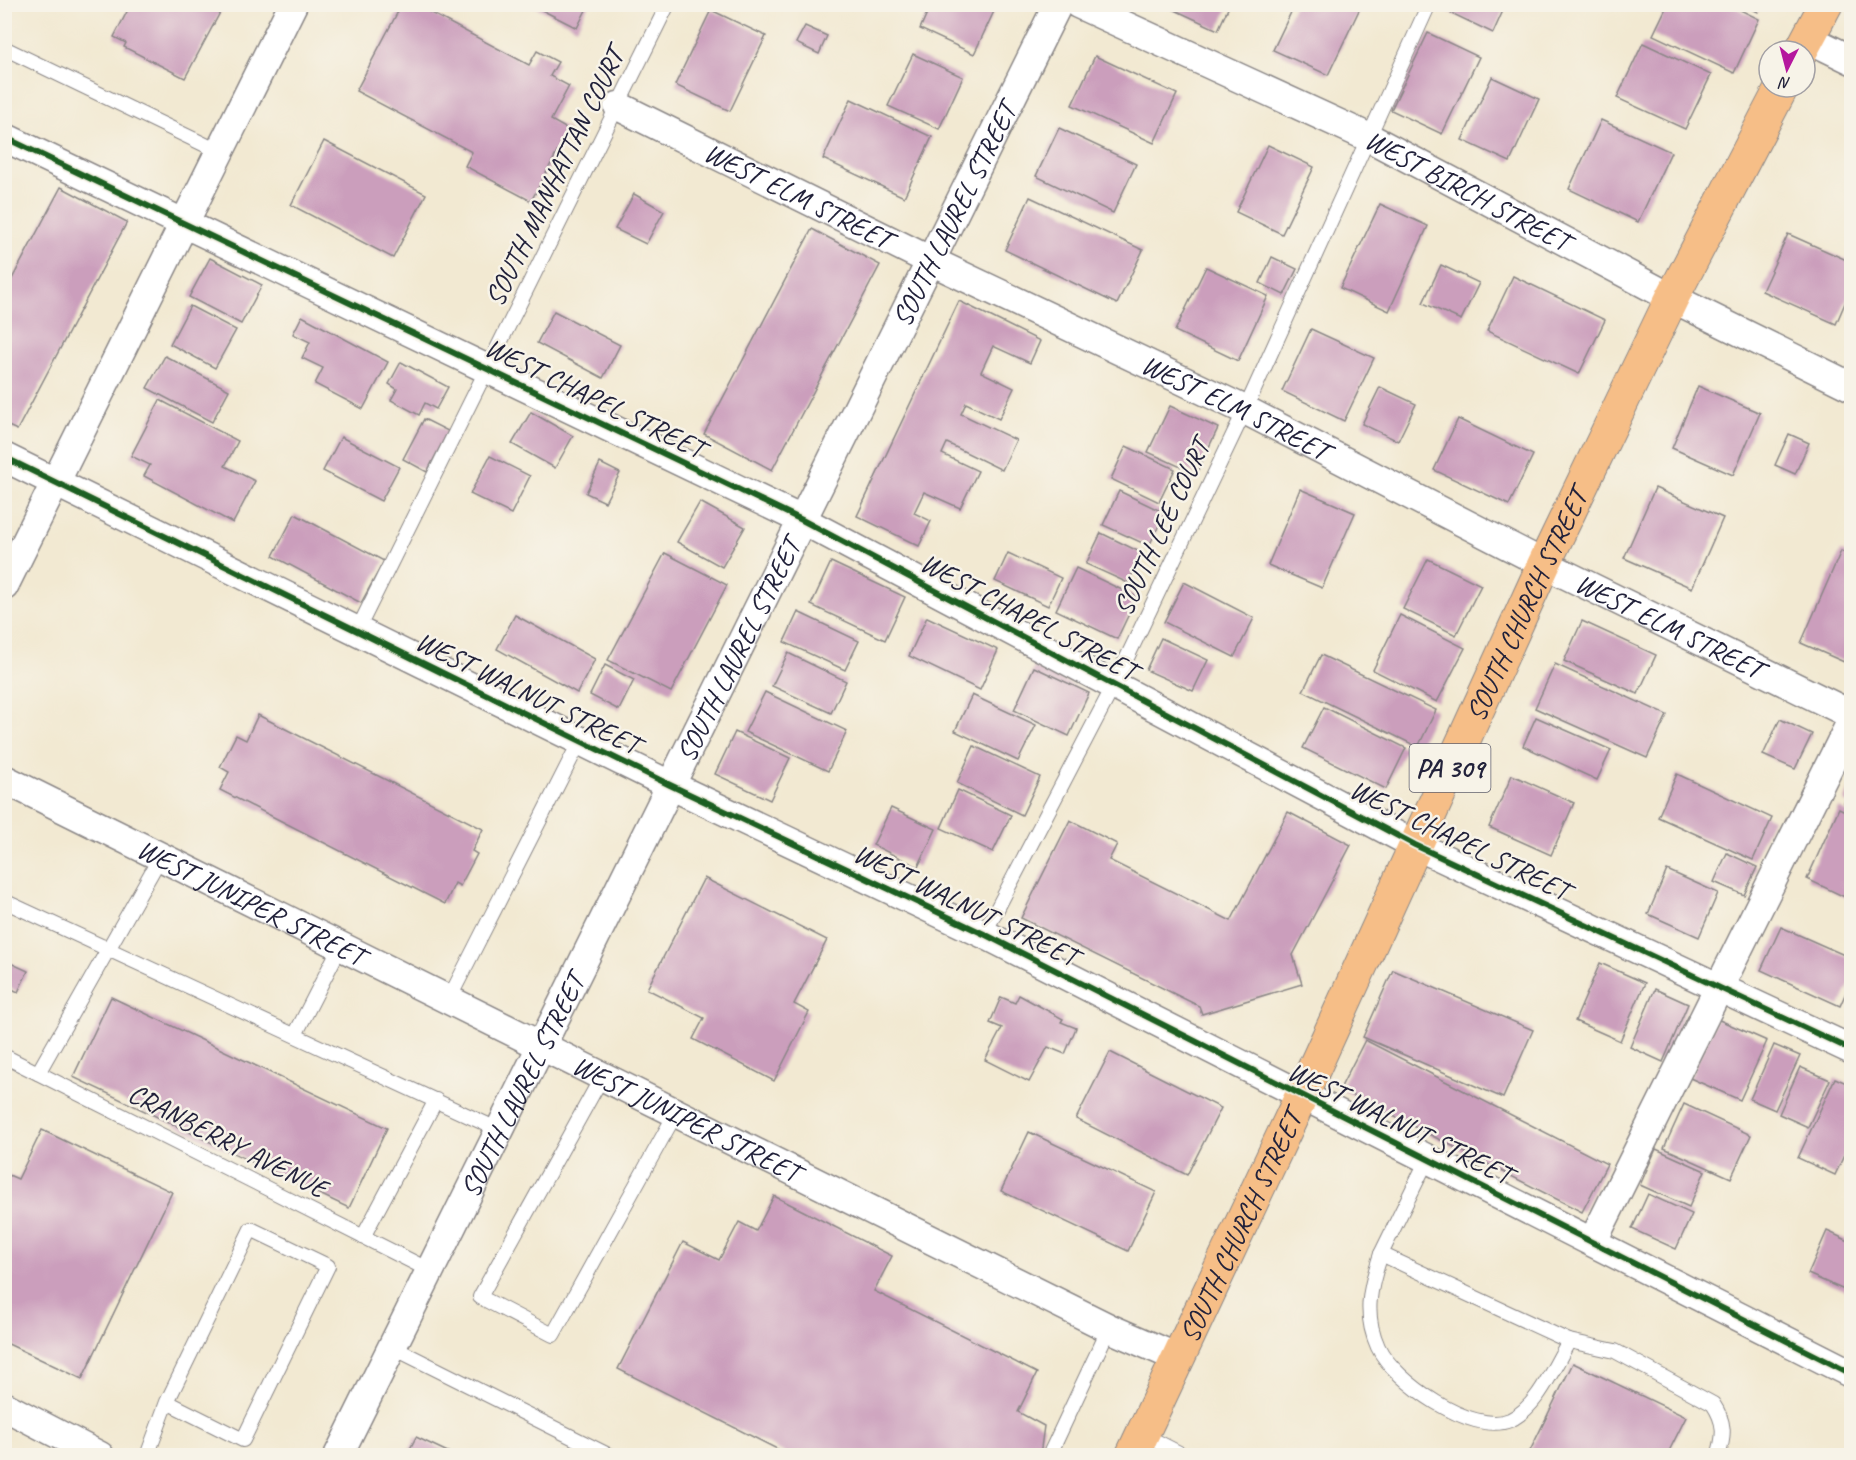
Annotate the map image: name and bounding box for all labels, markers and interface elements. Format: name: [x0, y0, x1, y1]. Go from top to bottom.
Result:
street label: SOUTH MANHATTAN COURT: [477, 36, 635, 312]
north arrow: [1757, 39, 1817, 99]
text: N: [1776, 72, 1792, 93]
street label: SOUTH LAUREL STREET: [884, 92, 1027, 332]
street label: WEST BIRCH STREET: [1360, 122, 1582, 262]
street label: WEST ELM STREET: [699, 135, 904, 260]
street label: WEST CHAPEL STREET: [479, 329, 717, 469]
street label: WEST ELM STREET: [1136, 347, 1341, 472]
street label: SOUTH LEE COURT: [1105, 428, 1220, 621]
street label: SOUTH CHURCH STREET: [1458, 477, 1599, 726]
street label: SOUTH LAUREL STREET: [668, 527, 811, 767]
street label: WEST CHAPEL STREET: [915, 545, 1149, 692]
street label: WEST ELM STREET: [1570, 565, 1775, 690]
street label: WEST WALNUT STREET: [410, 623, 652, 765]
road number: PA 309: [1410, 744, 1490, 792]
street label: WEST CHAPEL STREET: [1344, 771, 1582, 911]
street label: WEST JUNIPER STREET: [132, 831, 377, 977]
street label: WEST WALNUT STREET: [848, 835, 1090, 977]
street label: SOUTH LAUREL STREET: [452, 962, 595, 1203]
street label: WEST JUNIPER STREET: [567, 1047, 812, 1193]
street label: WEST WALNUT STREET: [1282, 1053, 1524, 1195]
street label: CRANBERRY AVENUE: [123, 1075, 336, 1207]
street label: SOUTH CHURCH STREET: [1171, 1099, 1313, 1348]

